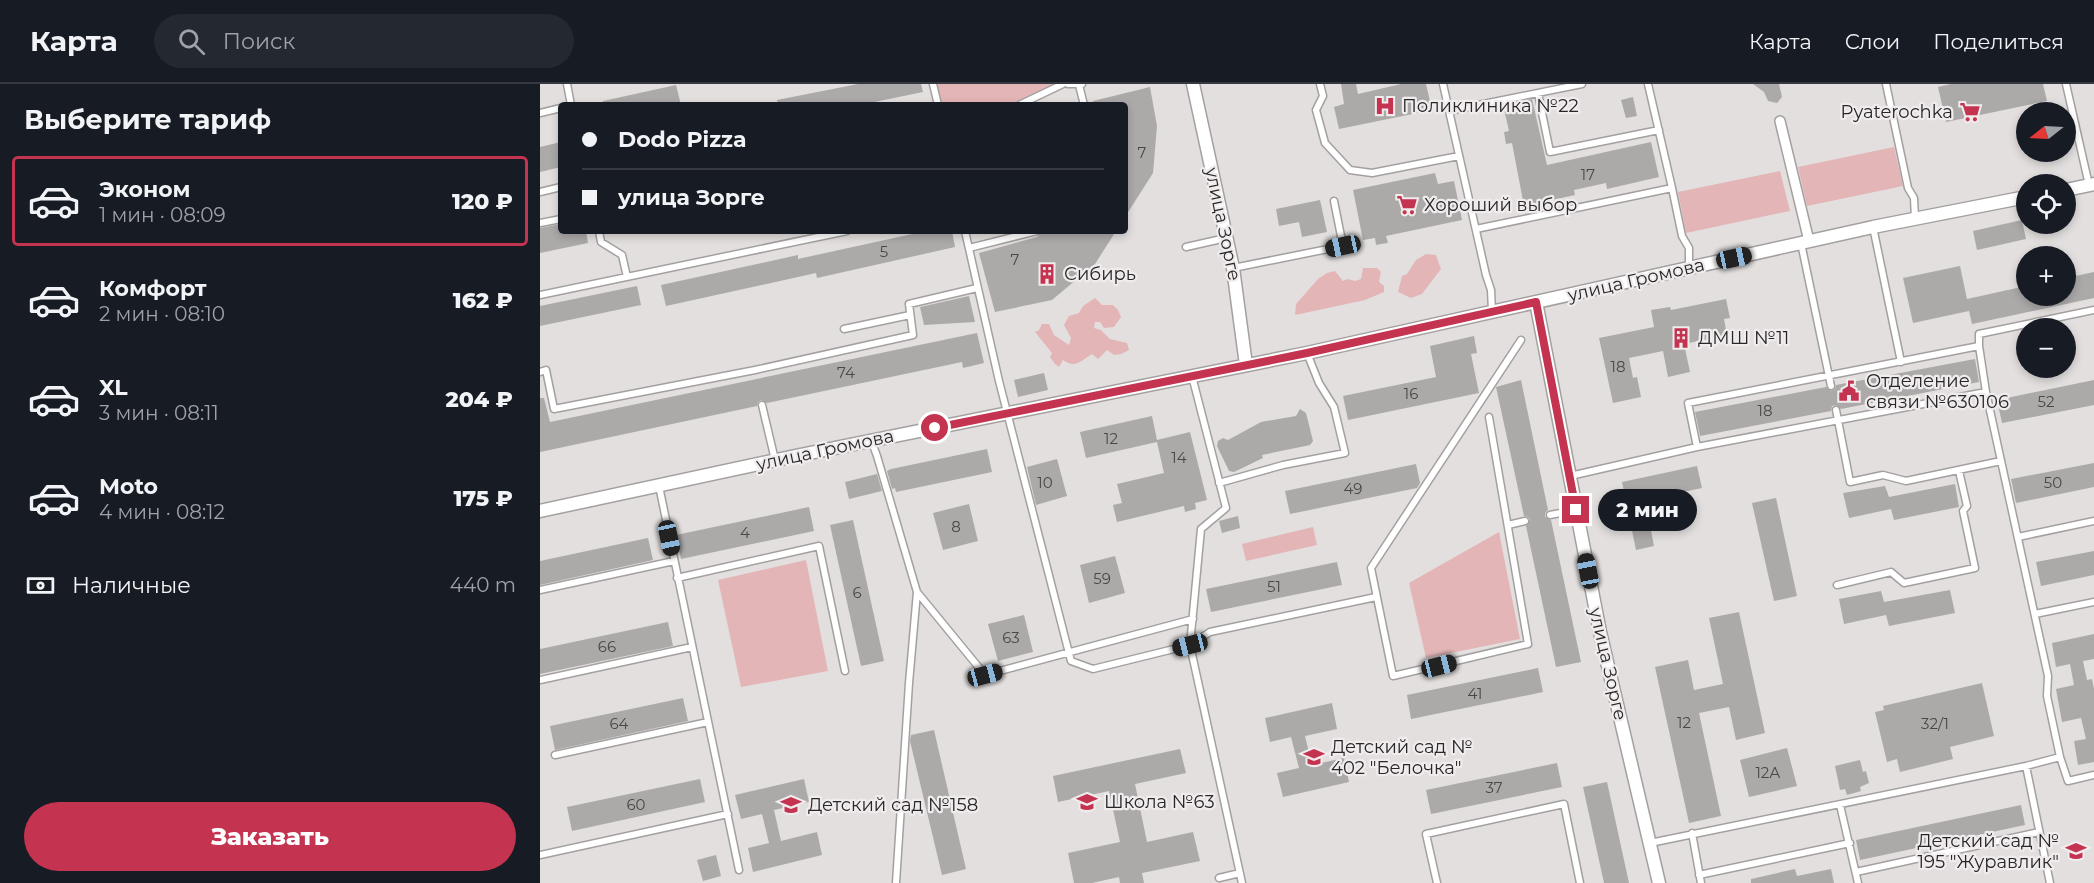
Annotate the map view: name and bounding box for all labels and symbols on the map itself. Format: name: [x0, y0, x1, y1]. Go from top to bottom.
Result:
hospital icon: Поликлиника №22: [1373, 94, 1397, 118]
place label: Поликлиника №22: [1402, 95, 1579, 117]
supermarket icon: Pyaterochka: [1958, 100, 1982, 124]
place label: Pyaterochka: [1841, 101, 1953, 123]
north arrow: [2016, 102, 2076, 162]
house number: 7: [1138, 143, 1147, 162]
street label: улица Зорге: [1200, 164, 1246, 283]
house number: 17: [1581, 165, 1595, 184]
supermarket icon: Хороший выбор: [1395, 193, 1419, 217]
place label: Хороший выбор: [1424, 194, 1577, 216]
car: [1324, 233, 1362, 259]
house number: 5: [880, 242, 888, 261]
car: [1715, 245, 1753, 271]
house number: 7: [1011, 250, 1020, 269]
street label: улица Громова: [1564, 254, 1707, 307]
building icon: Сибирь: [1035, 262, 1059, 286]
place label: Сибирь: [1064, 263, 1136, 285]
building icon: ДМШ №11: [1669, 326, 1693, 350]
place label: ДМШ №11: [1698, 327, 1789, 349]
house number: 18: [1611, 357, 1626, 376]
house number: 74: [837, 363, 855, 382]
place label: Отделение связи №630106: [1866, 370, 2009, 413]
public building icon: Отделение связи №630106: [1837, 379, 1861, 403]
house number: 16: [1404, 384, 1418, 403]
house number: 52: [2038, 392, 2054, 411]
house number: 18: [1758, 401, 1773, 420]
route start: [921, 414, 948, 441]
street label: улица Громова: [753, 425, 896, 476]
house number: 12: [1104, 429, 1118, 448]
house number: 14: [1171, 448, 1187, 467]
house number: 10: [1037, 473, 1053, 492]
house number: 50: [2044, 473, 2062, 492]
house number: 49: [1344, 479, 1362, 498]
callout: 2 мин: [1597, 489, 1696, 531]
route end: [1562, 496, 1589, 523]
house number: 8: [951, 517, 961, 536]
car: [656, 519, 682, 557]
house number: 4: [740, 523, 750, 542]
car: [1576, 552, 1600, 590]
house number: 59: [1093, 569, 1111, 588]
house number: 51: [1267, 577, 1281, 596]
house number: 6: [852, 583, 862, 602]
street label: улица Зорге: [1584, 604, 1632, 723]
house number: 63: [1002, 628, 1020, 647]
car: [1170, 632, 1210, 658]
house number: 66: [598, 637, 616, 656]
car: [1419, 653, 1459, 679]
car: [965, 662, 1005, 688]
house number: 41: [1468, 684, 1482, 703]
house number: 12: [1677, 713, 1691, 732]
house number: 64: [609, 714, 629, 733]
house number: 32/1: [1921, 714, 1949, 733]
place label: Детский сад № 402 "Белочка": [1331, 736, 1473, 779]
school or university icon: Детский сад № 402 "Белочка": [1302, 745, 1326, 769]
house number: 12А: [1755, 763, 1781, 782]
house number: 37: [1485, 778, 1503, 797]
school or university icon: Школа №63: [1075, 790, 1099, 814]
place label: Школа №63: [1104, 791, 1215, 813]
school or university icon: Детский сад №158: [779, 793, 803, 817]
place label: Детский сад №158: [808, 794, 978, 816]
house number: 60: [626, 795, 646, 814]
place label: Детский сад № 195 "Журавлик": [1917, 830, 2059, 873]
school or university icon: Детский сад № 195 "Журавлик": [2064, 839, 2088, 863]

